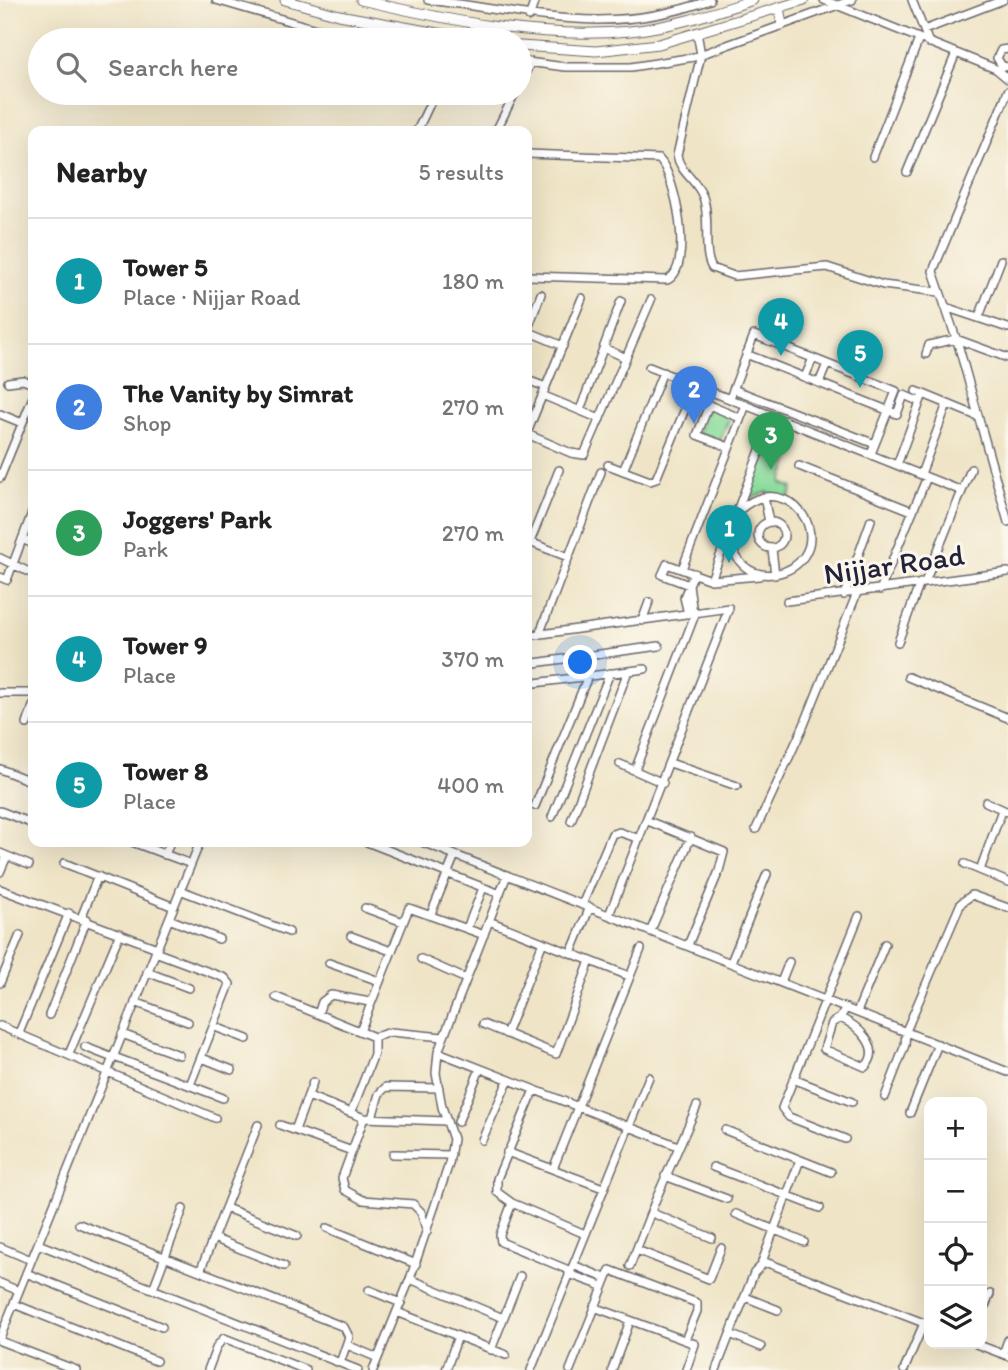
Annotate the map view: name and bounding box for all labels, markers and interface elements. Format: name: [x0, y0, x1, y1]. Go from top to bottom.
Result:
search box: [28, 28, 532, 105]
icon: search: [52, 48, 90, 86]
text: Search here: [108, 51, 238, 83]
text: Nearby: [56, 153, 147, 190]
text: 5 results: [418, 158, 504, 186]
text: Tower 5: [123, 251, 208, 283]
text: 1: [74, 267, 84, 295]
text: 180 m: [442, 267, 504, 295]
text: Place · Nijjar Road: [123, 283, 301, 311]
pin: 4: [758, 298, 804, 356]
pin: 5: [837, 330, 883, 388]
pin: 2: [671, 366, 717, 424]
text: The Vanity by Simrat: [123, 377, 353, 409]
text: 2: [73, 393, 85, 421]
text: 270 m: [442, 393, 504, 421]
text: Shop: [123, 409, 171, 437]
pin: 3: [748, 412, 794, 470]
text: Joggers' Park: [123, 503, 272, 535]
pin: 1: [706, 505, 752, 563]
text: 3: [73, 519, 85, 547]
text: 270 m: [442, 519, 504, 547]
text: Park: [123, 535, 168, 563]
street label: Nijjar Road: [821, 536, 967, 592]
text: Tower 9: [123, 629, 208, 661]
text: 4: [72, 645, 86, 673]
text: 370 m: [441, 645, 504, 673]
your location: [563, 645, 597, 679]
text: Place: [123, 661, 176, 689]
text: Tower 8: [123, 755, 208, 787]
text: 5: [73, 771, 85, 799]
text: 400 m: [437, 771, 504, 799]
text: Place: [123, 787, 176, 815]
map controls: [924, 1097, 987, 1349]
button: +: [924, 1097, 987, 1160]
button: −: [924, 1160, 987, 1223]
button: locate: [924, 1223, 987, 1286]
button: layers: [924, 1286, 987, 1349]

